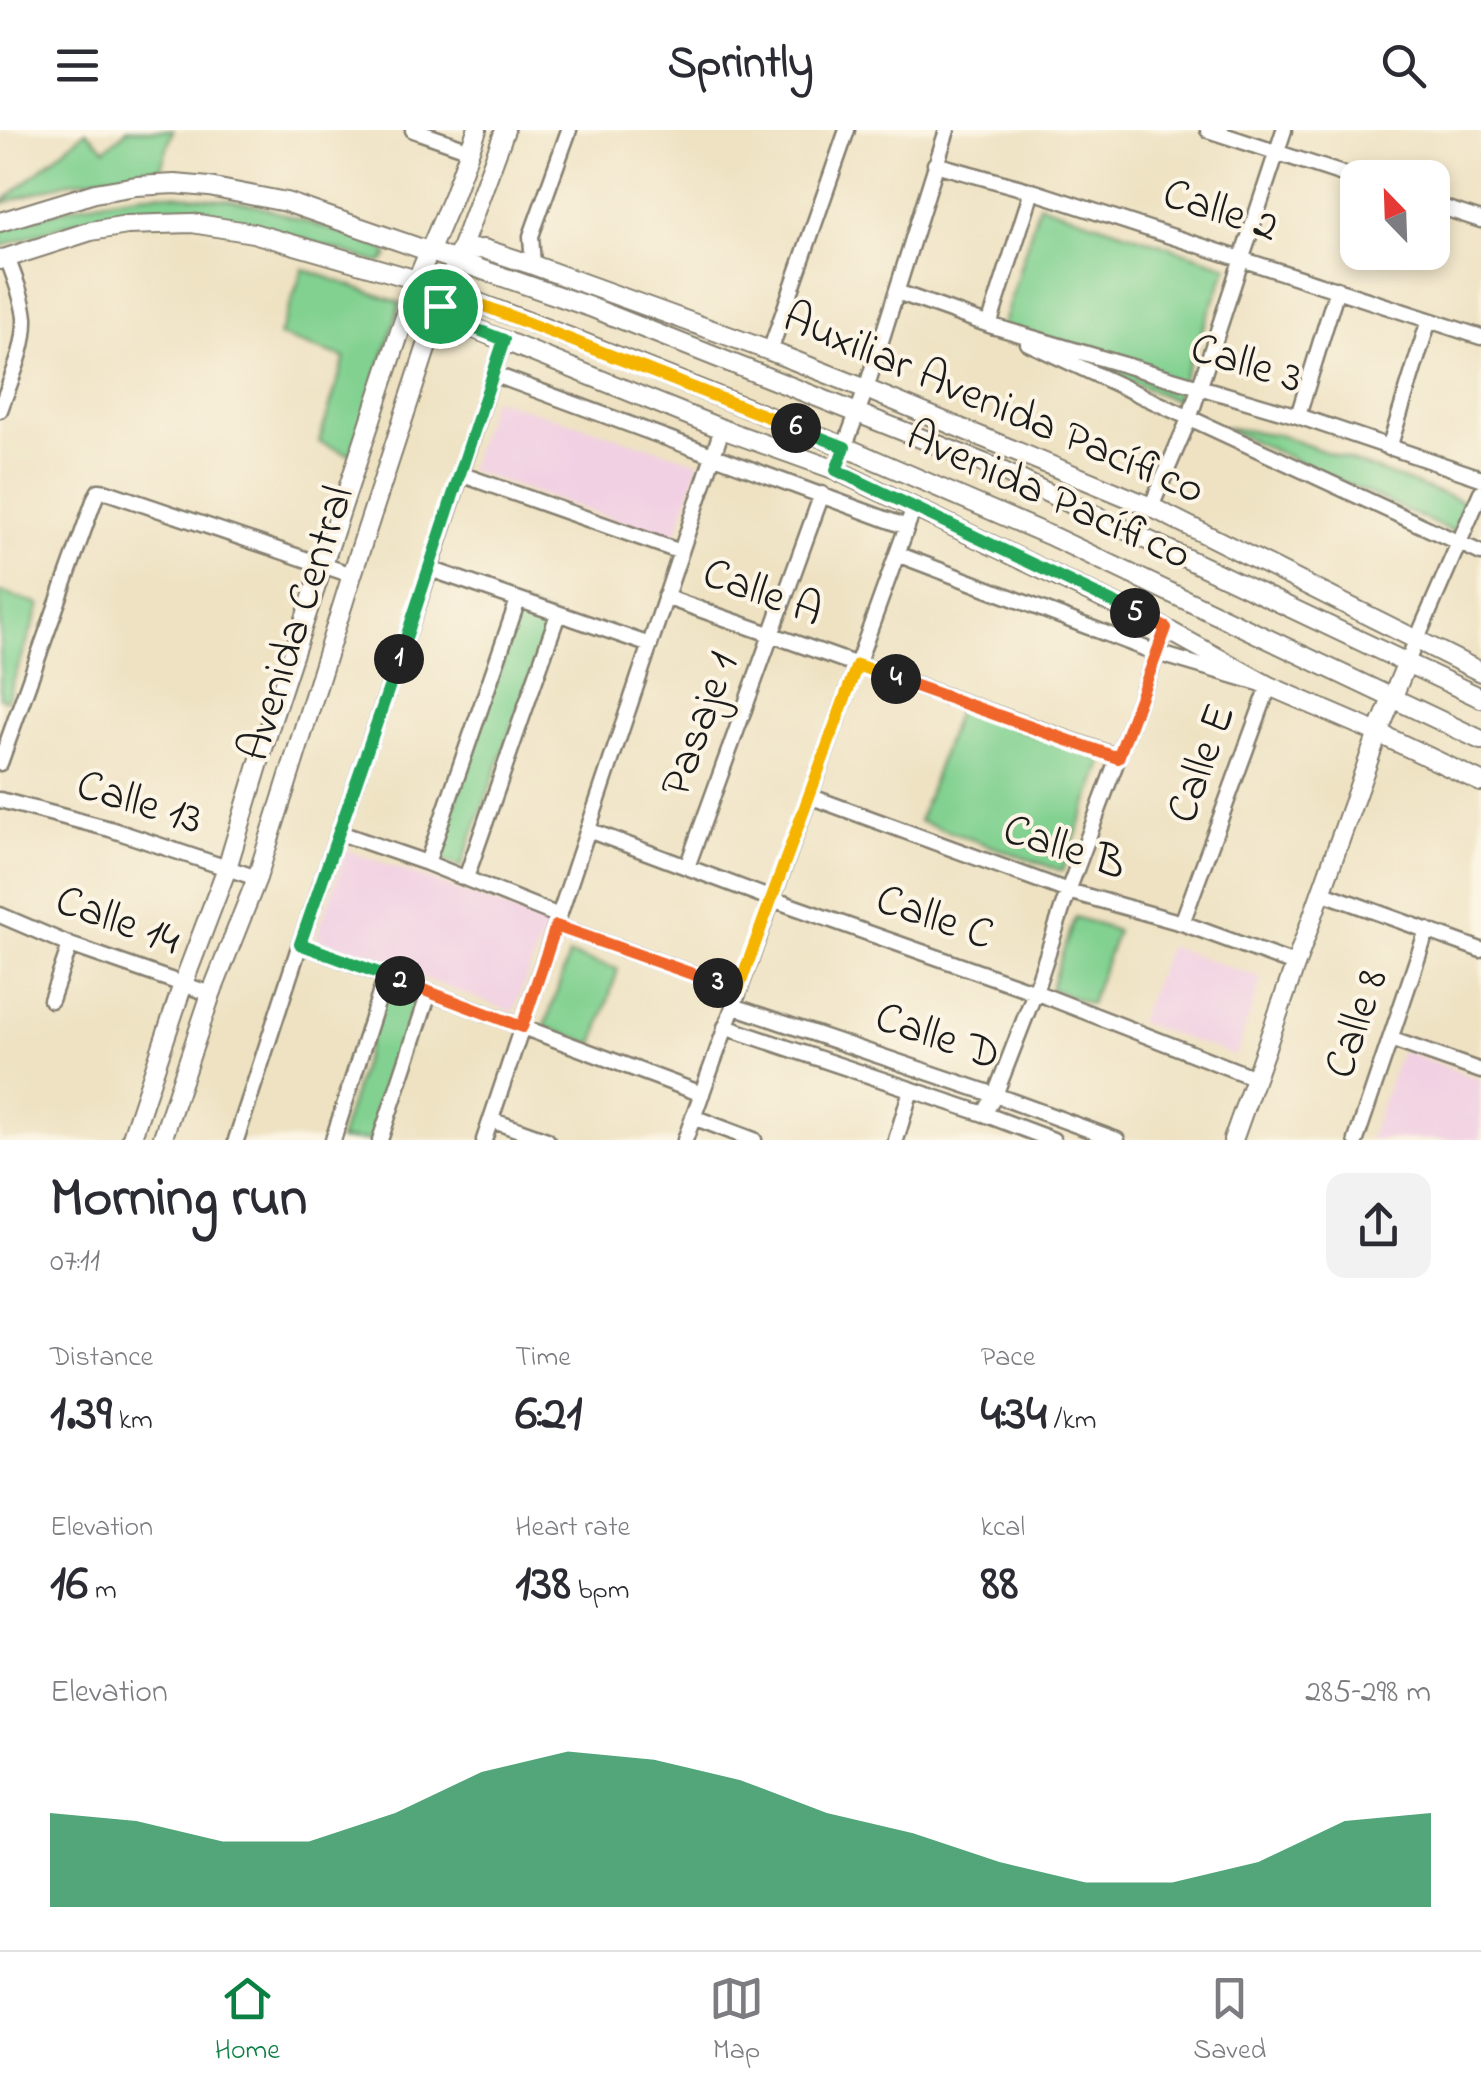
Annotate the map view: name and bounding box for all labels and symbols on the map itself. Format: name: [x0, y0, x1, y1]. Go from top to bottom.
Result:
north arrow: [1340, 160, 1450, 270]
street label: Calle 2: [1154, 162, 1286, 262]
pin: [398, 264, 483, 349]
street label: Auxiliar Avenida Pacífico: [774, 292, 1212, 518]
street label: Calle 3: [1182, 317, 1310, 413]
pin: 6: [771, 403, 821, 453]
street label: Avenida Pacífico: [897, 410, 1199, 584]
street label: Avenida Central: [222, 478, 374, 770]
street label: Calle A: [693, 542, 831, 646]
pin: 5: [1110, 588, 1160, 638]
pin: 1: [374, 634, 424, 684]
street label: Pasaje 1: [644, 643, 758, 807]
pin: 4: [871, 654, 921, 704]
street label: Calle E: [1151, 695, 1255, 833]
street label: Calle 13: [68, 754, 210, 854]
street label: Calle B: [994, 798, 1134, 900]
street label: Calle C: [866, 868, 1002, 970]
street label: Calle 14: [45, 869, 189, 975]
pin: 2: [375, 956, 425, 1006]
pin: 3: [693, 958, 743, 1008]
street label: Calle 8: [1308, 960, 1408, 1088]
street label: Calle D: [865, 986, 1009, 1090]

